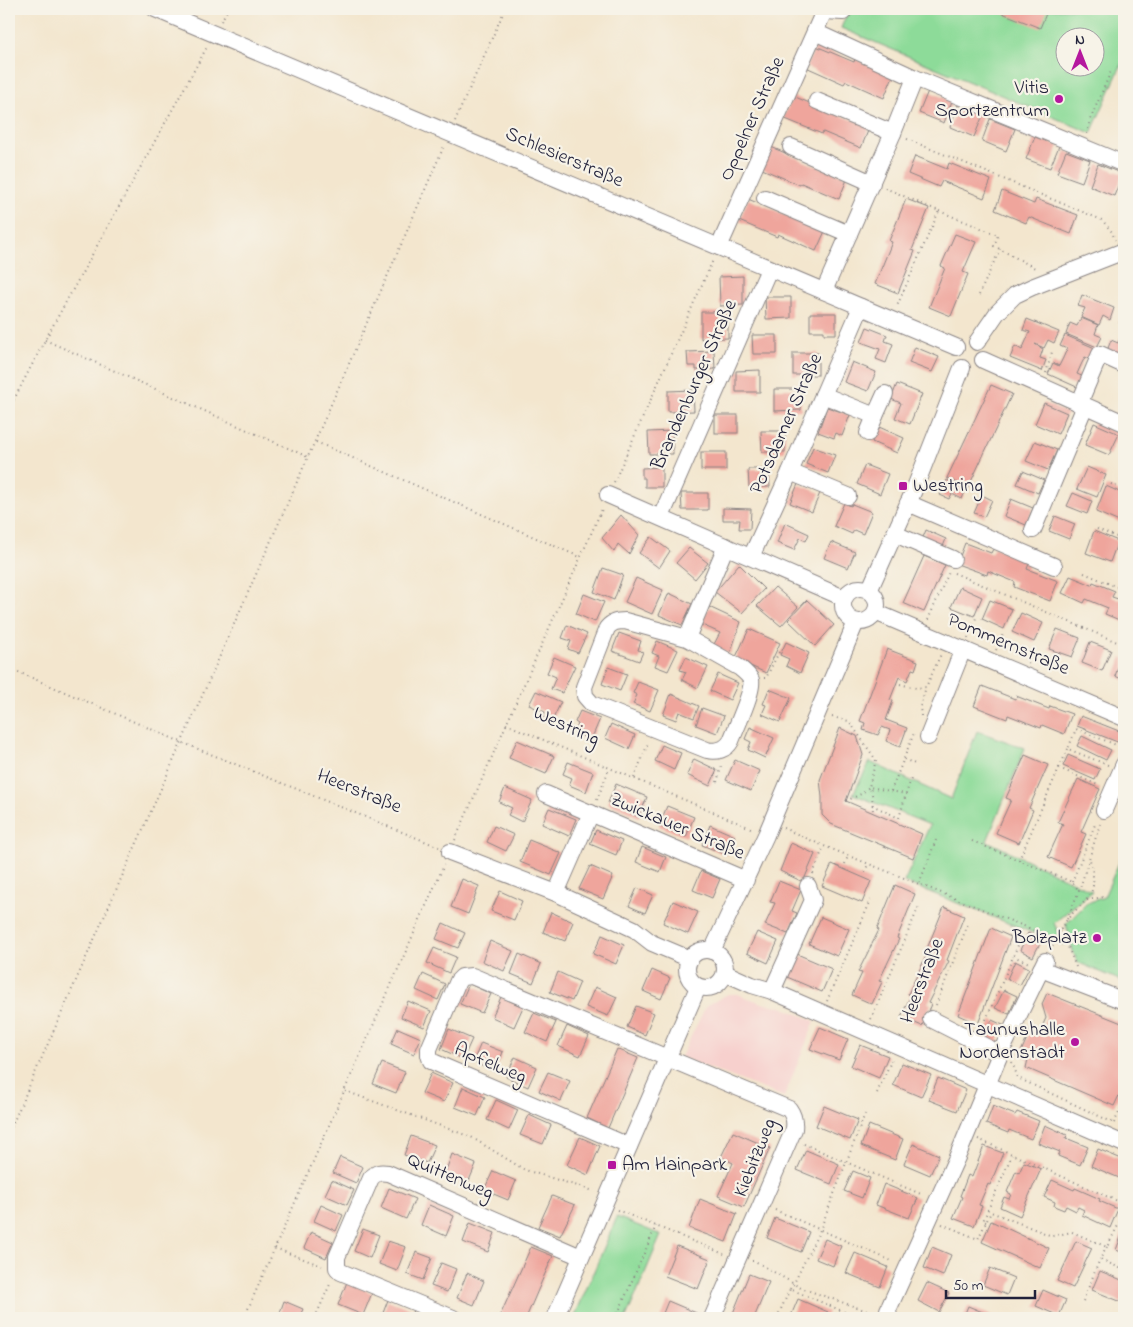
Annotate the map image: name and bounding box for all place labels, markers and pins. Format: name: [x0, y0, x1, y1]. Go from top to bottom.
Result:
place label: Vitis Sportzentrum: [935, 74, 1049, 126]
marker: Vitis Sportzentrum: [1053, 93, 1065, 105]
place label: Westring: [913, 472, 983, 502]
marker: Westring: [897, 480, 909, 492]
place label: Bolzplatz: [1011, 924, 1088, 953]
marker: Bolzplatz: [1091, 932, 1103, 944]
place label: Taunushalle Nordenstadt: [959, 1016, 1065, 1068]
marker: Taunushalle Nordenstadt: [1069, 1036, 1081, 1048]
place label: Am Hainpark: [622, 1151, 728, 1180]
marker: Am Hainpark: [606, 1159, 618, 1171]

